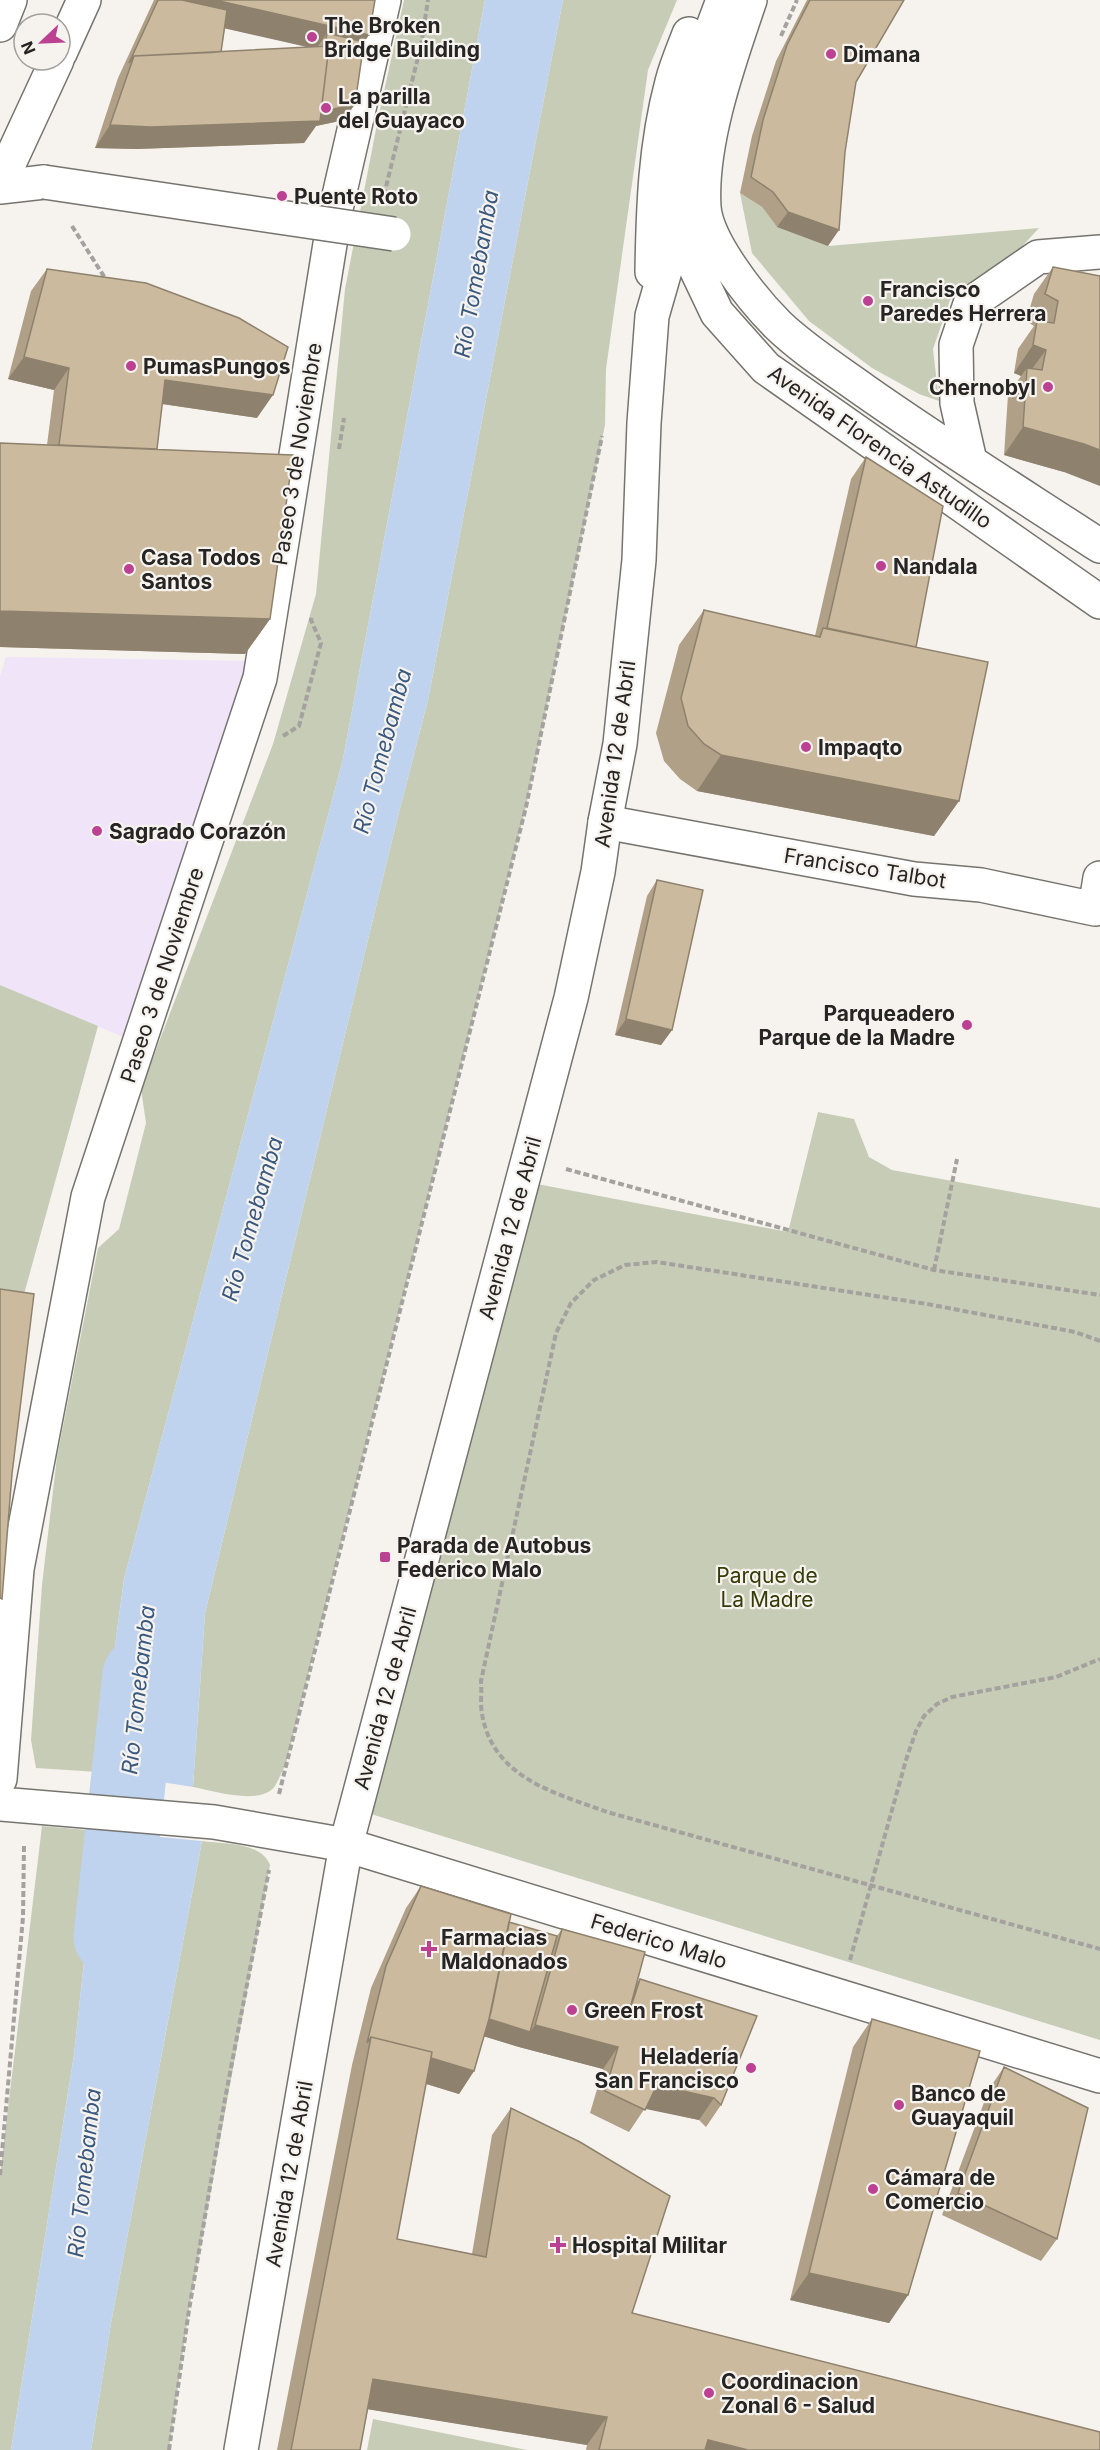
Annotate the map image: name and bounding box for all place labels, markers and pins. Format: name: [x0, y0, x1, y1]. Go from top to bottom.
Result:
place label: The Broken Bridge Building: [324, 13, 480, 62]
marker: The Broken Bridge Building: [305, 30, 319, 44]
place label: Dimana: [843, 42, 920, 67]
marker: Dimana: [824, 47, 838, 61]
place label: La parilla del Guayaco: [338, 84, 465, 133]
marker: La parilla del Guayaco: [319, 101, 333, 115]
place label: Puente Roto: [294, 184, 418, 209]
marker: Puente Roto: [275, 189, 289, 203]
place label: Francisco Paredes Herrera: [880, 277, 1046, 326]
marker: Francisco Paredes Herrera: [861, 294, 875, 308]
place label: PumasPungos: [143, 354, 290, 379]
marker: PumasPungos: [124, 359, 138, 373]
place label: Chernobyl: [929, 375, 1036, 400]
marker: Chernobyl: [1041, 380, 1055, 394]
place label: Casa Todos Santos: [141, 545, 261, 594]
place label: Nandala: [893, 554, 978, 579]
marker: Nandala: [874, 559, 888, 573]
marker: Casa Todos Santos: [122, 562, 136, 576]
place label: Impaqto: [818, 735, 902, 760]
marker: Impaqto: [799, 740, 813, 754]
place label: Sagrado Corazón: [109, 819, 286, 844]
marker: Sagrado Corazón: [90, 824, 104, 838]
place label: Parqueadero Parque de la Madre: [759, 1001, 955, 1050]
marker: Parqueadero Parque de la Madre: [960, 1018, 974, 1032]
place label: Parada de Autobus Federico Malo: [397, 1533, 591, 1582]
marker: Parada de Autobus Federico Malo: [378, 1550, 392, 1564]
place label: Farmacias Maldonados: [441, 1925, 568, 1974]
marker: Farmacias Maldonados: [422, 1942, 436, 1956]
place label: Green Frost: [584, 1998, 703, 2023]
marker: Green Frost: [565, 2003, 579, 2017]
place label: Heladería San Francisco: [595, 2044, 739, 2093]
marker: Heladería San Francisco: [744, 2061, 758, 2075]
place label: Banco de Guayaquil: [911, 2081, 1014, 2130]
marker: Banco de Guayaquil: [892, 2098, 906, 2112]
place label: Cámara de Comercio: [885, 2165, 995, 2214]
marker: Cámara de Comercio: [866, 2182, 880, 2196]
place label: Hospital Militar: [572, 2233, 728, 2258]
marker: Hospital Militar: [549, 2236, 567, 2254]
place label: Coordinacion Zonal 6 - Salud: [721, 2369, 875, 2418]
marker: Coordinacion Zonal 6 - Salud: [702, 2386, 716, 2400]

